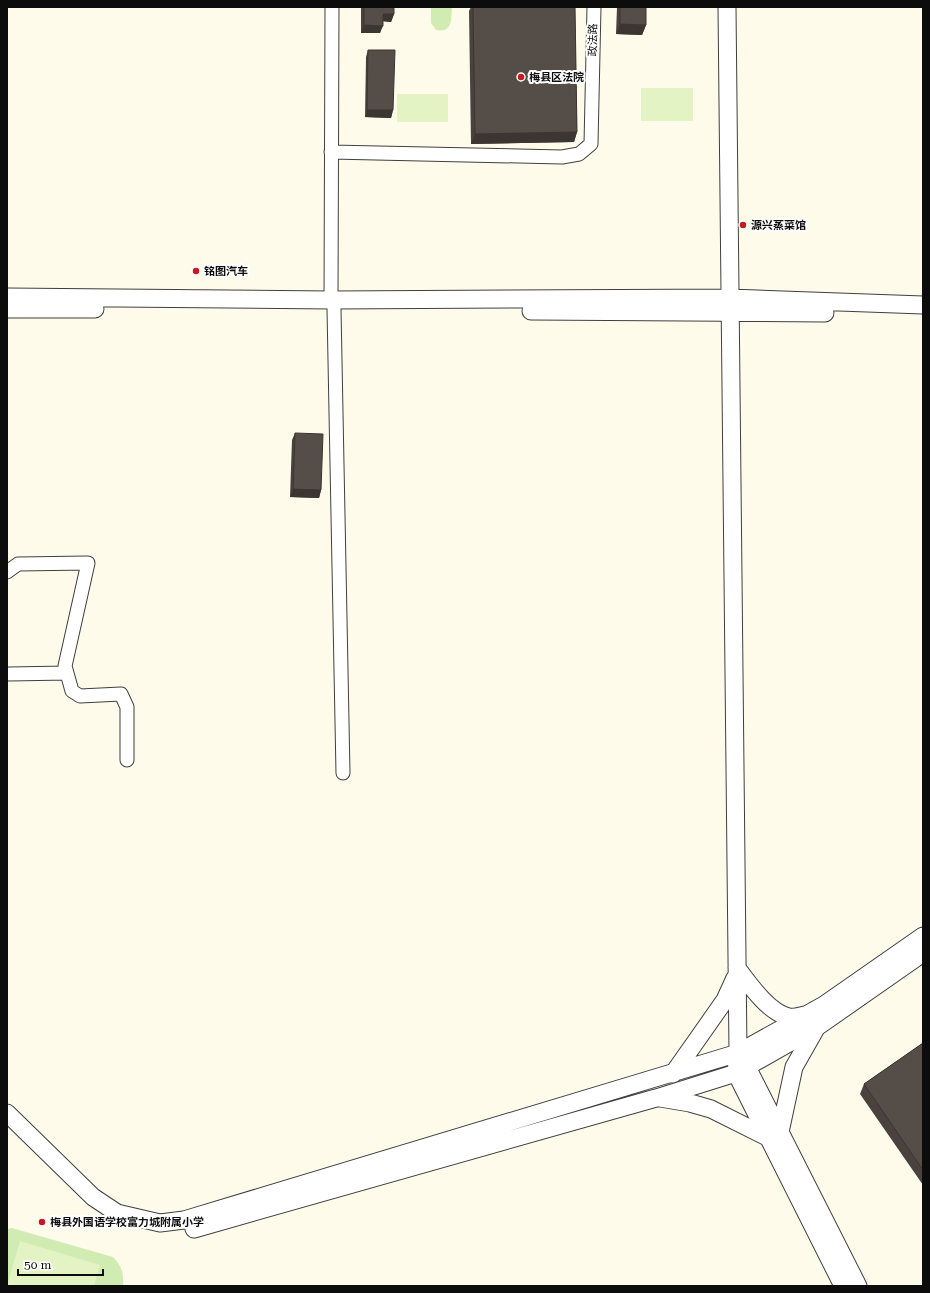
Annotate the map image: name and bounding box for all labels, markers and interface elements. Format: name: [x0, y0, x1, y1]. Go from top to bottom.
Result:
street label: 政法路: [586, 23, 600, 57]
place label: 梅县区法院: [529, 71, 584, 84]
marker: 梅县区法院: [516, 72, 526, 82]
place label: 源兴蒸菜馆: [751, 219, 806, 232]
marker: 源兴蒸菜馆: [738, 220, 748, 230]
place label: 铭图汽车: [204, 265, 248, 278]
marker: 铭图汽车: [191, 266, 201, 276]
place label: 梅县外国语学校富力城附属小学: [50, 1216, 204, 1229]
marker: 梅县外国语学校富力城附属小学: [37, 1217, 47, 1227]
scale bar: [18, 1251, 103, 1277]
text: 50 m: [24, 1258, 51, 1272]

